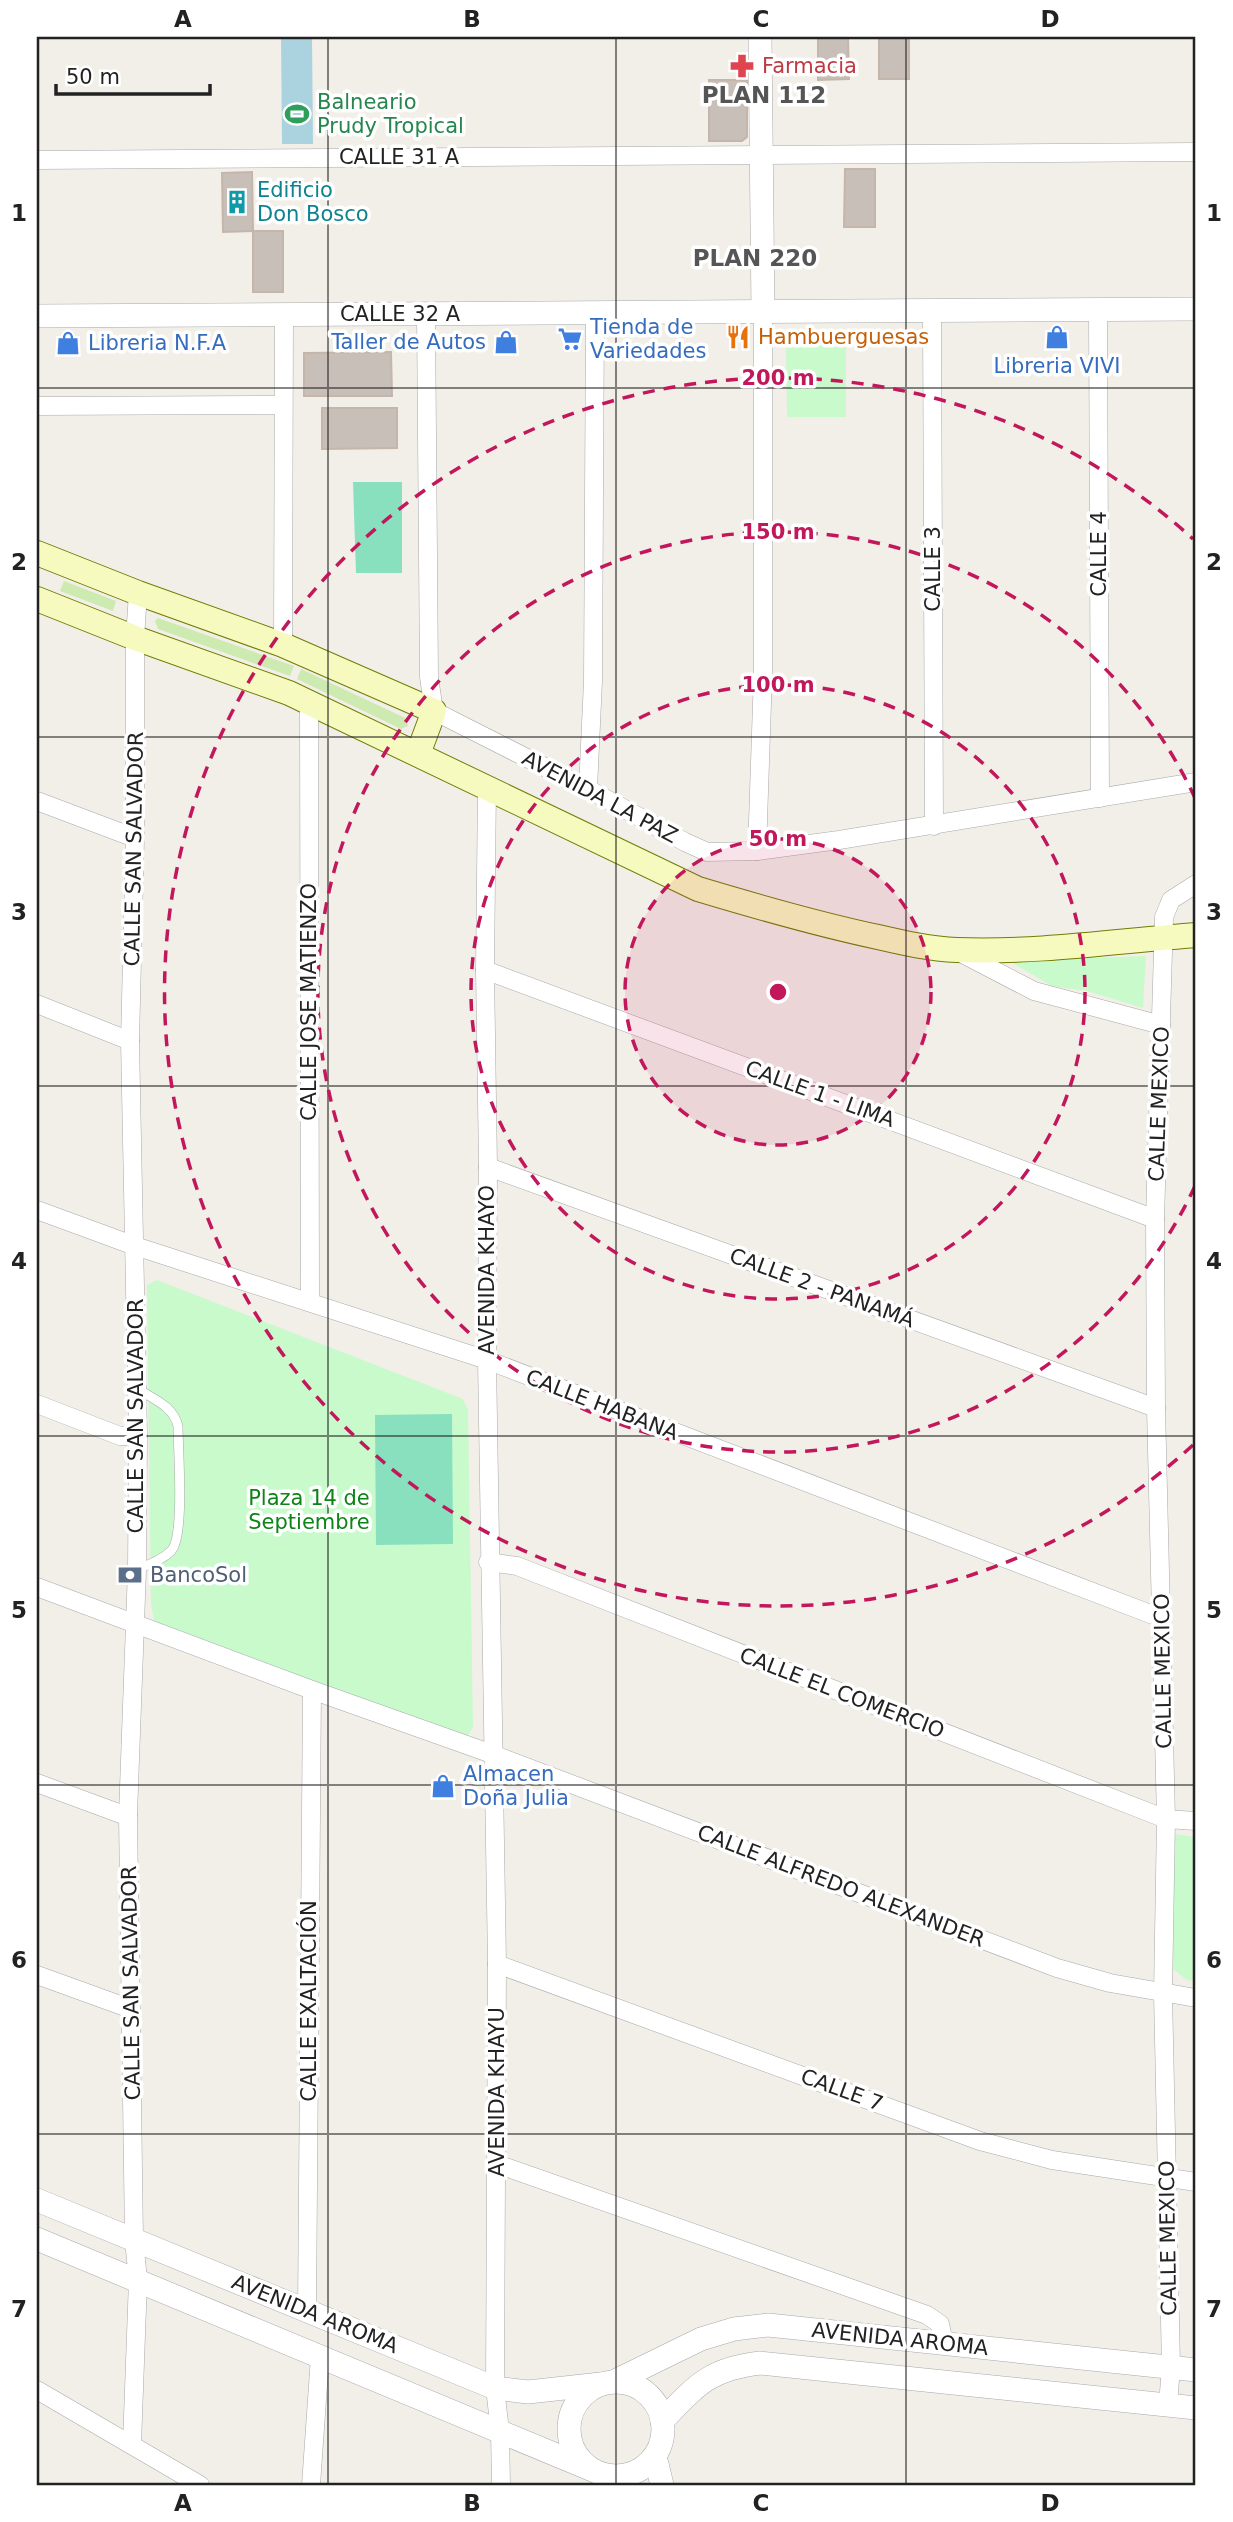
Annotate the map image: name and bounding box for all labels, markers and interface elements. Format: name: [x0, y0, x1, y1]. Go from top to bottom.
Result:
text: A: [174, 6, 192, 32]
text: B: [463, 6, 481, 32]
text: C: [753, 6, 769, 32]
text: D: [1040, 6, 1060, 32]
scale bar: [56, 52, 210, 96]
pharmacy icon: Farmacia: [728, 52, 756, 80]
place label: Farmacia: [762, 54, 857, 78]
text: 50 m: [66, 65, 120, 89]
district label: PLAN 112: [702, 82, 826, 108]
place label: Balneario Prudy Tropical: [317, 90, 464, 138]
sports icon: Balneario Prudy Tropical: [283, 100, 311, 128]
street label: CALLE 31 A: [339, 145, 460, 169]
place label: Edificio Don Bosco: [257, 178, 369, 226]
building icon: Edificio Don Bosco: [223, 188, 251, 216]
text: 1: [11, 200, 27, 226]
text: 1: [1206, 200, 1222, 226]
district label: PLAN 220: [693, 245, 817, 271]
street label: CALLE 32 A: [340, 302, 461, 326]
place label: Tienda de Variedades: [589, 315, 706, 363]
restaurant icon: Hambuerguesas: [724, 323, 752, 351]
shop icon: Libreria VIVI: [1043, 323, 1071, 351]
supermarket icon: Tienda de Variedades: [556, 325, 584, 353]
place label: Hambuerguesas: [758, 325, 929, 349]
shop icon: Taller de Autos: [492, 328, 520, 356]
shop icon: Libreria N.F.A: [54, 329, 82, 357]
place label: Taller de Autos: [330, 330, 486, 354]
place label: Libreria N.F.A: [88, 331, 227, 355]
place label: Libreria VIVI: [993, 354, 1121, 378]
text: 200 m: [741, 366, 815, 390]
street label: CALLE 4: [1087, 511, 1111, 597]
text: 150 m: [741, 520, 815, 544]
street label: CALLE 3: [921, 526, 945, 612]
text: 2: [11, 549, 27, 575]
text: 2: [1206, 549, 1222, 575]
text: 100 m: [741, 673, 815, 697]
street label: CALLE SAN SALVADOR: [120, 731, 148, 967]
street label: AVENIDA LA PAZ: [518, 746, 682, 848]
text: 50 m: [749, 827, 807, 851]
street label: CALLE JOSE MATIENZO: [297, 883, 321, 1121]
text: 3: [11, 899, 27, 925]
text: 3: [1206, 899, 1222, 925]
centre of rings: [766, 980, 790, 1004]
street label: CALLE MEXICO: [1144, 1026, 1174, 1182]
street label: CALLE 1 - LIMA: [742, 1056, 898, 1132]
street label: AVENIDA KHAYO: [475, 1185, 499, 1355]
street label: CALLE 2 - PANAMÁ: [726, 1242, 919, 1333]
text: 4: [11, 1248, 27, 1274]
text: 4: [1206, 1248, 1222, 1274]
street label: CALLE SAN SALVADOR: [124, 1299, 148, 1534]
street label: CALLE HABANA: [522, 1365, 682, 1445]
park label: Plaza 14 de Septiembre: [248, 1486, 370, 1534]
bank icon: BancoSol: [116, 1561, 144, 1589]
place label: BancoSol: [150, 1563, 247, 1587]
street label: CALLE MEXICO: [1150, 1593, 1176, 1749]
text: 5: [11, 1597, 27, 1623]
text: 5: [1206, 1597, 1222, 1623]
street label: CALLE EL COMERCIO: [736, 1643, 948, 1743]
place label: Almacen Doña Julia: [463, 1762, 569, 1810]
shop icon: Almacen Doña Julia: [429, 1772, 457, 1800]
street label: CALLE ALFREDO ALEXANDER: [694, 1820, 988, 1952]
street label: CALLE SAN SALVADOR: [117, 1865, 145, 2101]
street label: CALLE EXALTACIÓN: [296, 1900, 321, 2102]
text: 6: [11, 1947, 27, 1973]
text: 6: [1206, 1947, 1222, 1973]
street label: AVENIDA KHAYU: [485, 2007, 509, 2177]
street label: CALLE 7: [798, 2064, 886, 2116]
street label: CALLE MEXICO: [1155, 2160, 1181, 2316]
street label: AVENIDA AROMA: [228, 2270, 402, 2359]
text: 7: [11, 2296, 27, 2322]
text: 7: [1206, 2296, 1222, 2322]
street label: AVENIDA AROMA: [811, 2318, 990, 2360]
text: A: [174, 2490, 192, 2516]
text: B: [463, 2490, 481, 2516]
text: C: [753, 2490, 769, 2516]
text: D: [1040, 2490, 1060, 2516]

